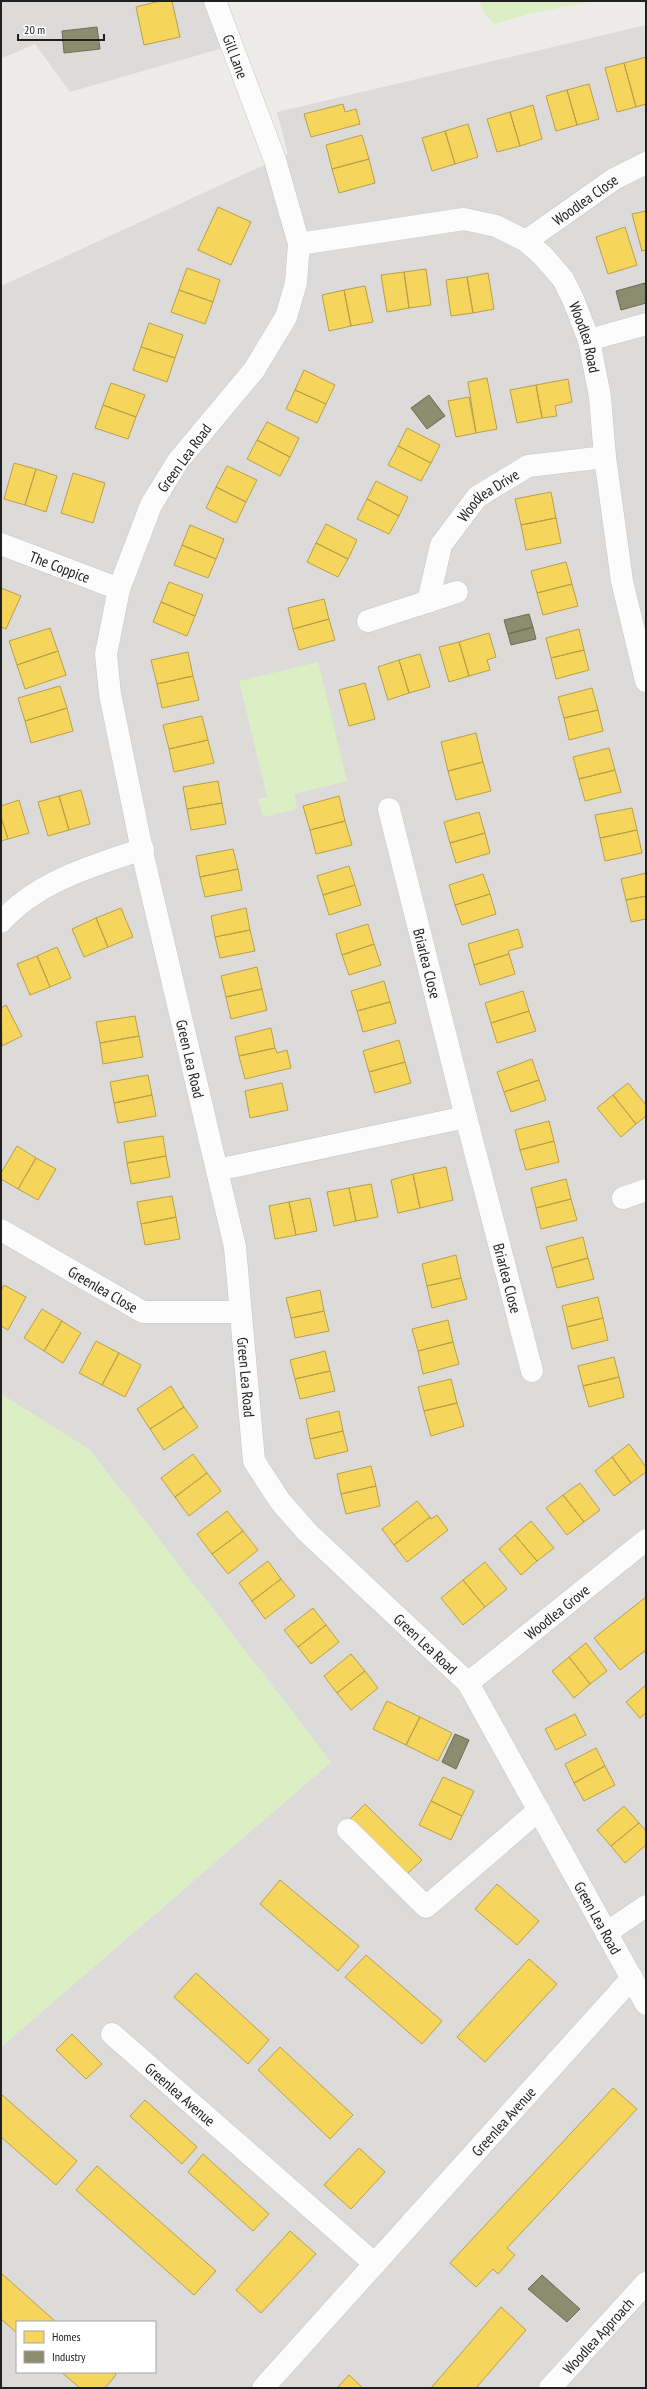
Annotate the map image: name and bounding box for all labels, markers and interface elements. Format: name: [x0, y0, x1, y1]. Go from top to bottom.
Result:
scale bar: [18, 16, 104, 42]
text: 20 m: [24, 22, 45, 37]
street label: Gill Lane: [219, 31, 253, 81]
street label: Woodlea Close: [548, 170, 621, 229]
street label: Woodlea Road: [565, 299, 605, 374]
street label: Green Lea Road: [153, 420, 215, 496]
street label: Woodlea Drive: [453, 464, 522, 525]
street label: The Coppice: [27, 546, 93, 587]
street label: Briarlea Close: [410, 926, 445, 1000]
street label: Green Lea Road: [172, 1018, 209, 1100]
street label: Briarlea Close: [490, 1241, 526, 1315]
street label: Greenlea Close: [65, 1261, 141, 1317]
street label: Green Lea Road: [234, 1336, 260, 1418]
street label: Woodlea Grove: [521, 1580, 593, 1643]
street label: Green Lea Road: [390, 1609, 462, 1678]
street label: Green Lea Road: [570, 1878, 626, 1957]
street label: Greenlea Avenue: [142, 2058, 219, 2130]
street label: Greenlea Avenue: [467, 2083, 539, 2160]
street label: Woodlea Approach: [558, 2294, 637, 2378]
legend: [16, 2321, 156, 2373]
text: Homes: [52, 2329, 80, 2344]
text: Industry: [52, 2349, 86, 2364]

